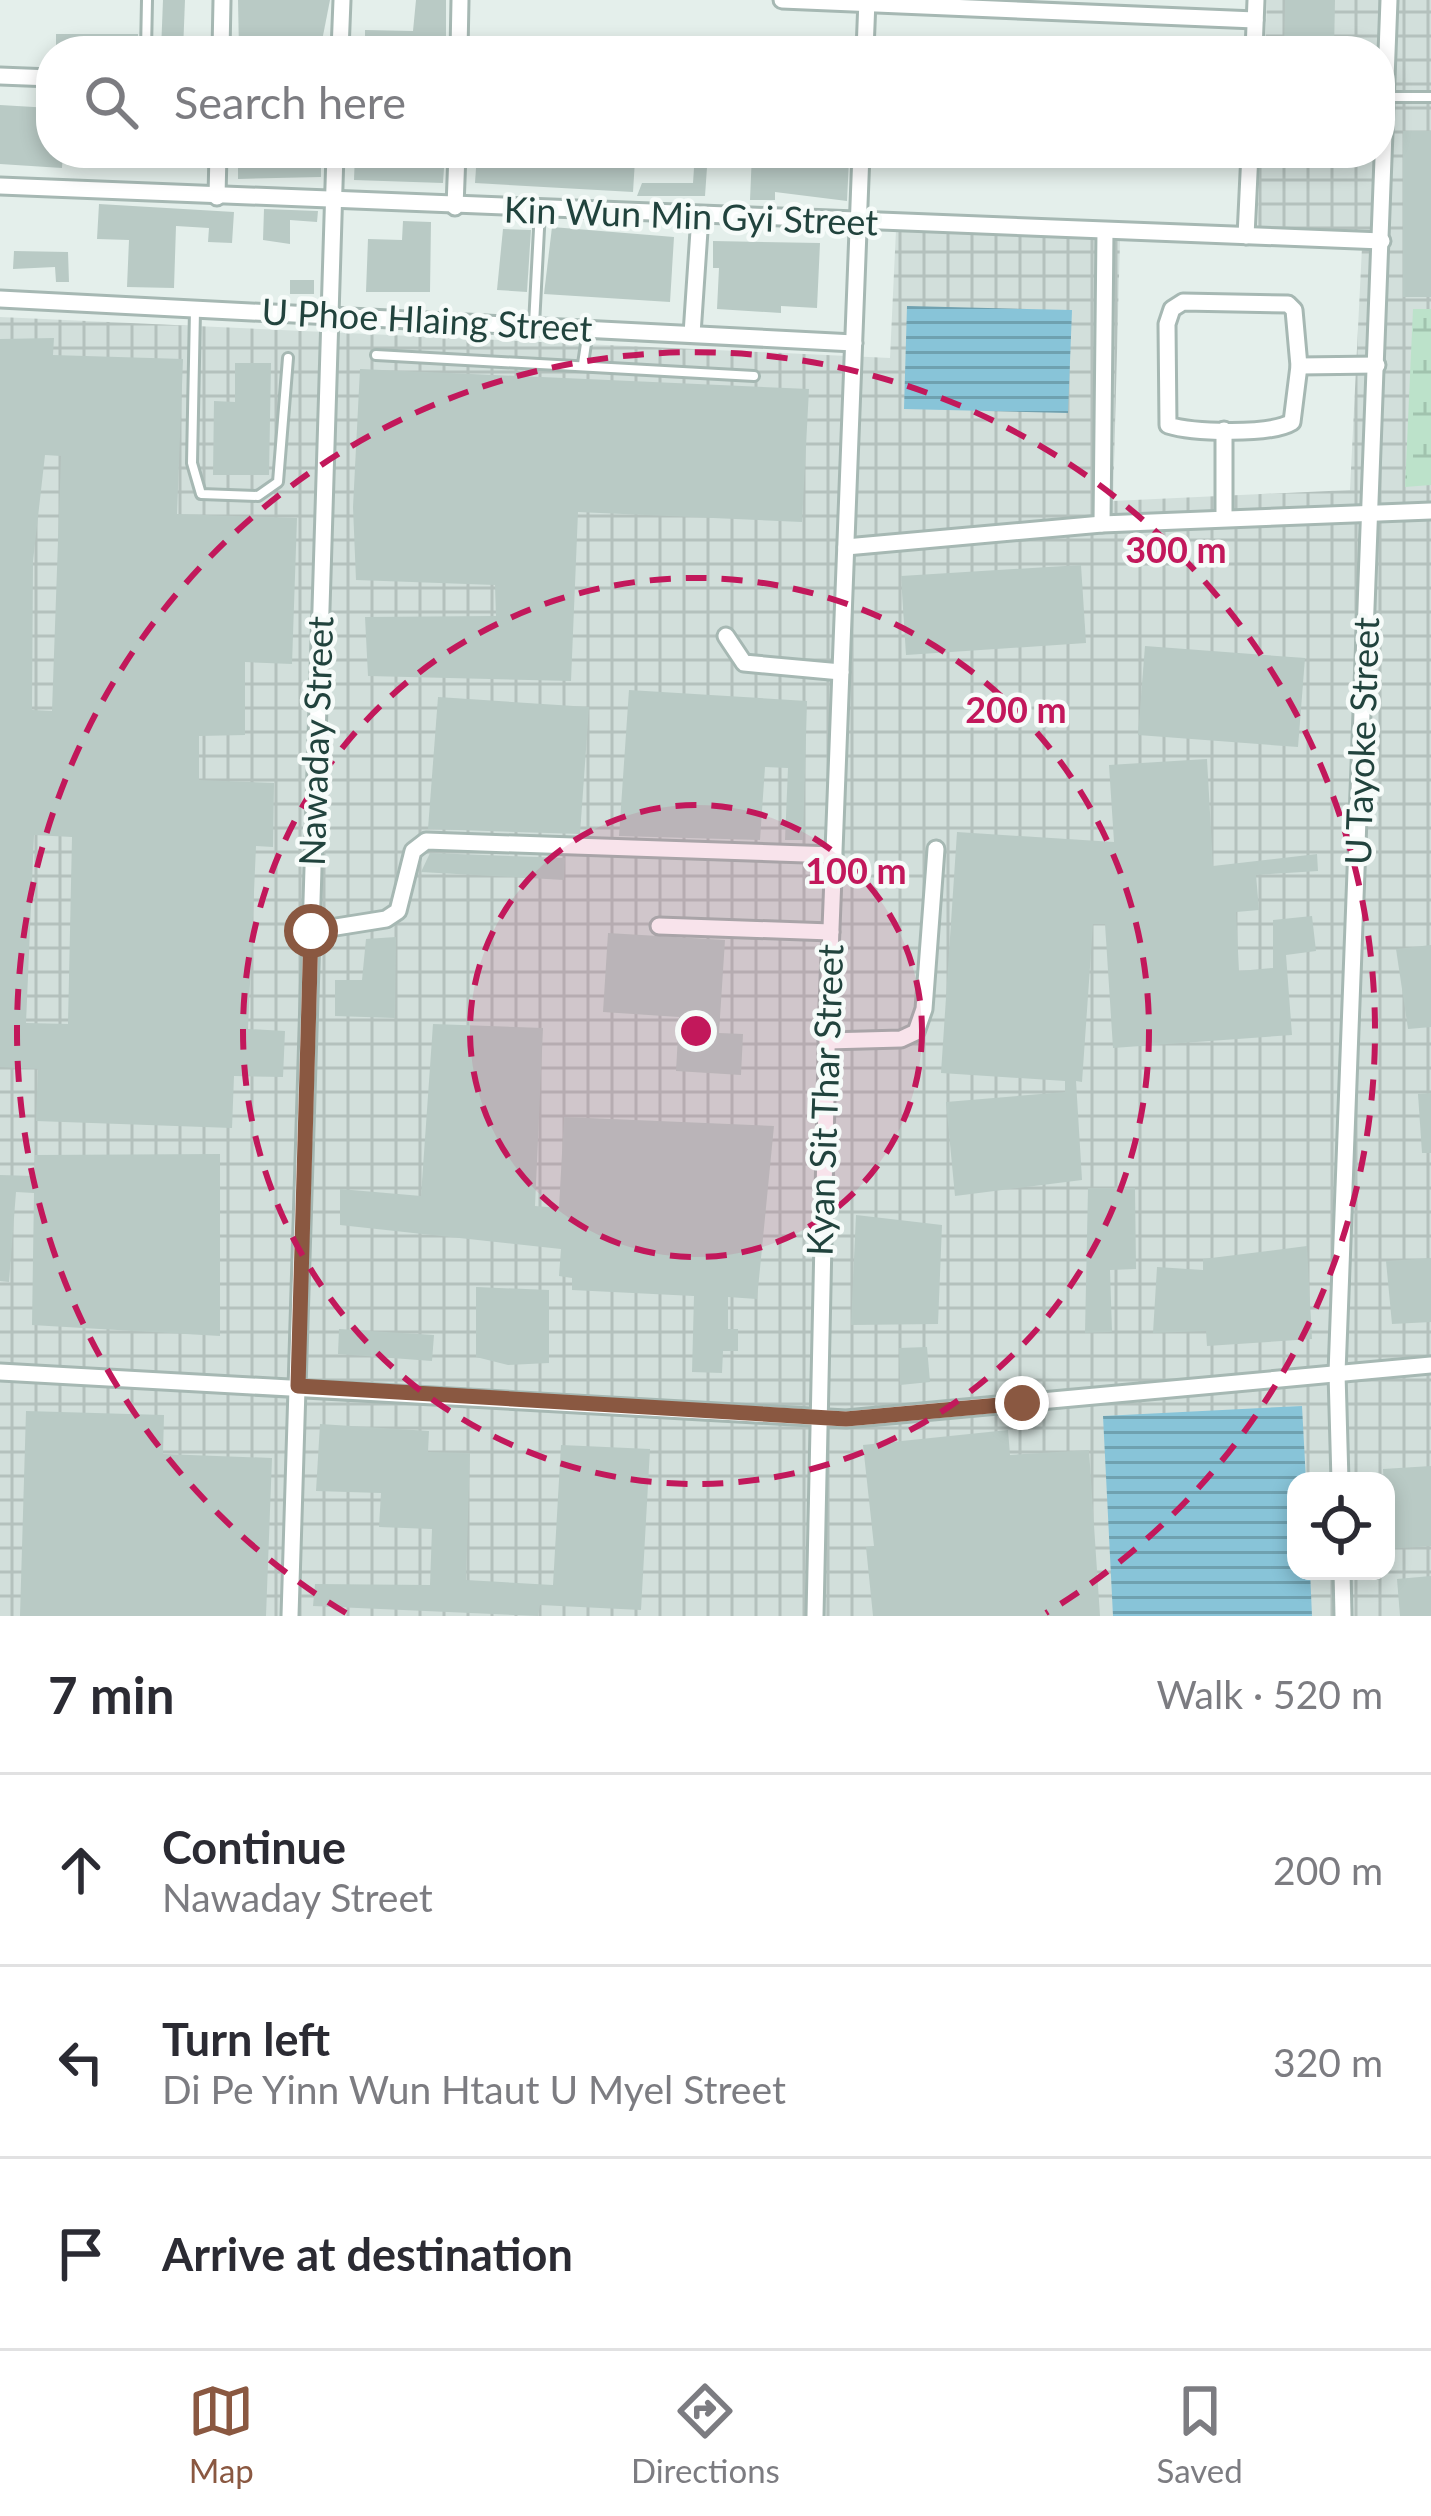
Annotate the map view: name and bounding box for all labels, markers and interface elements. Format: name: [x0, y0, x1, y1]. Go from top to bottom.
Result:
search box: [36, 36, 1395, 168]
icon: search: [78, 69, 144, 135]
text: Search here: [174, 75, 406, 129]
street label: Kin Wun Min Gyi Street: [503, 186, 879, 244]
street label: U Phoe Hlaing Street: [261, 288, 594, 350]
text: 300 m: [1125, 527, 1227, 571]
street label: Nawaday Street: [289, 615, 341, 867]
street label: U Tayoke Street: [1335, 616, 1387, 866]
text: 200 m: [965, 687, 1067, 731]
text: 100 m: [805, 848, 907, 892]
route start: [284, 904, 338, 958]
street label: Kyan Sit Thar Street: [797, 943, 851, 1256]
centre of rings: [675, 1010, 717, 1052]
route end: [995, 1376, 1049, 1430]
map controls: [1287, 1472, 1395, 1580]
button: locate: [1287, 1472, 1395, 1580]
text: 7 min: [48, 1664, 174, 1725]
text: Walk · 520 m: [1156, 1671, 1383, 1717]
text: Continue: [162, 1820, 346, 1874]
icon: ahead: [48, 1837, 114, 1903]
text: 200 m: [1273, 1847, 1383, 1893]
text: Nawaday Street: [162, 1874, 433, 1920]
text: Turn left: [162, 2012, 330, 2066]
icon: left: [48, 2029, 114, 2095]
text: 320 m: [1273, 2039, 1383, 2085]
text: Di Pe Yinn Wun Htaut U Myel Street: [162, 2066, 786, 2112]
icon: arrive: [48, 2221, 114, 2287]
text: Arrive at destination: [162, 2227, 573, 2281]
tab: Map: [188, 2378, 254, 2490]
tab: Directions: [631, 2378, 780, 2490]
tab: Saved: [1156, 2378, 1243, 2490]

